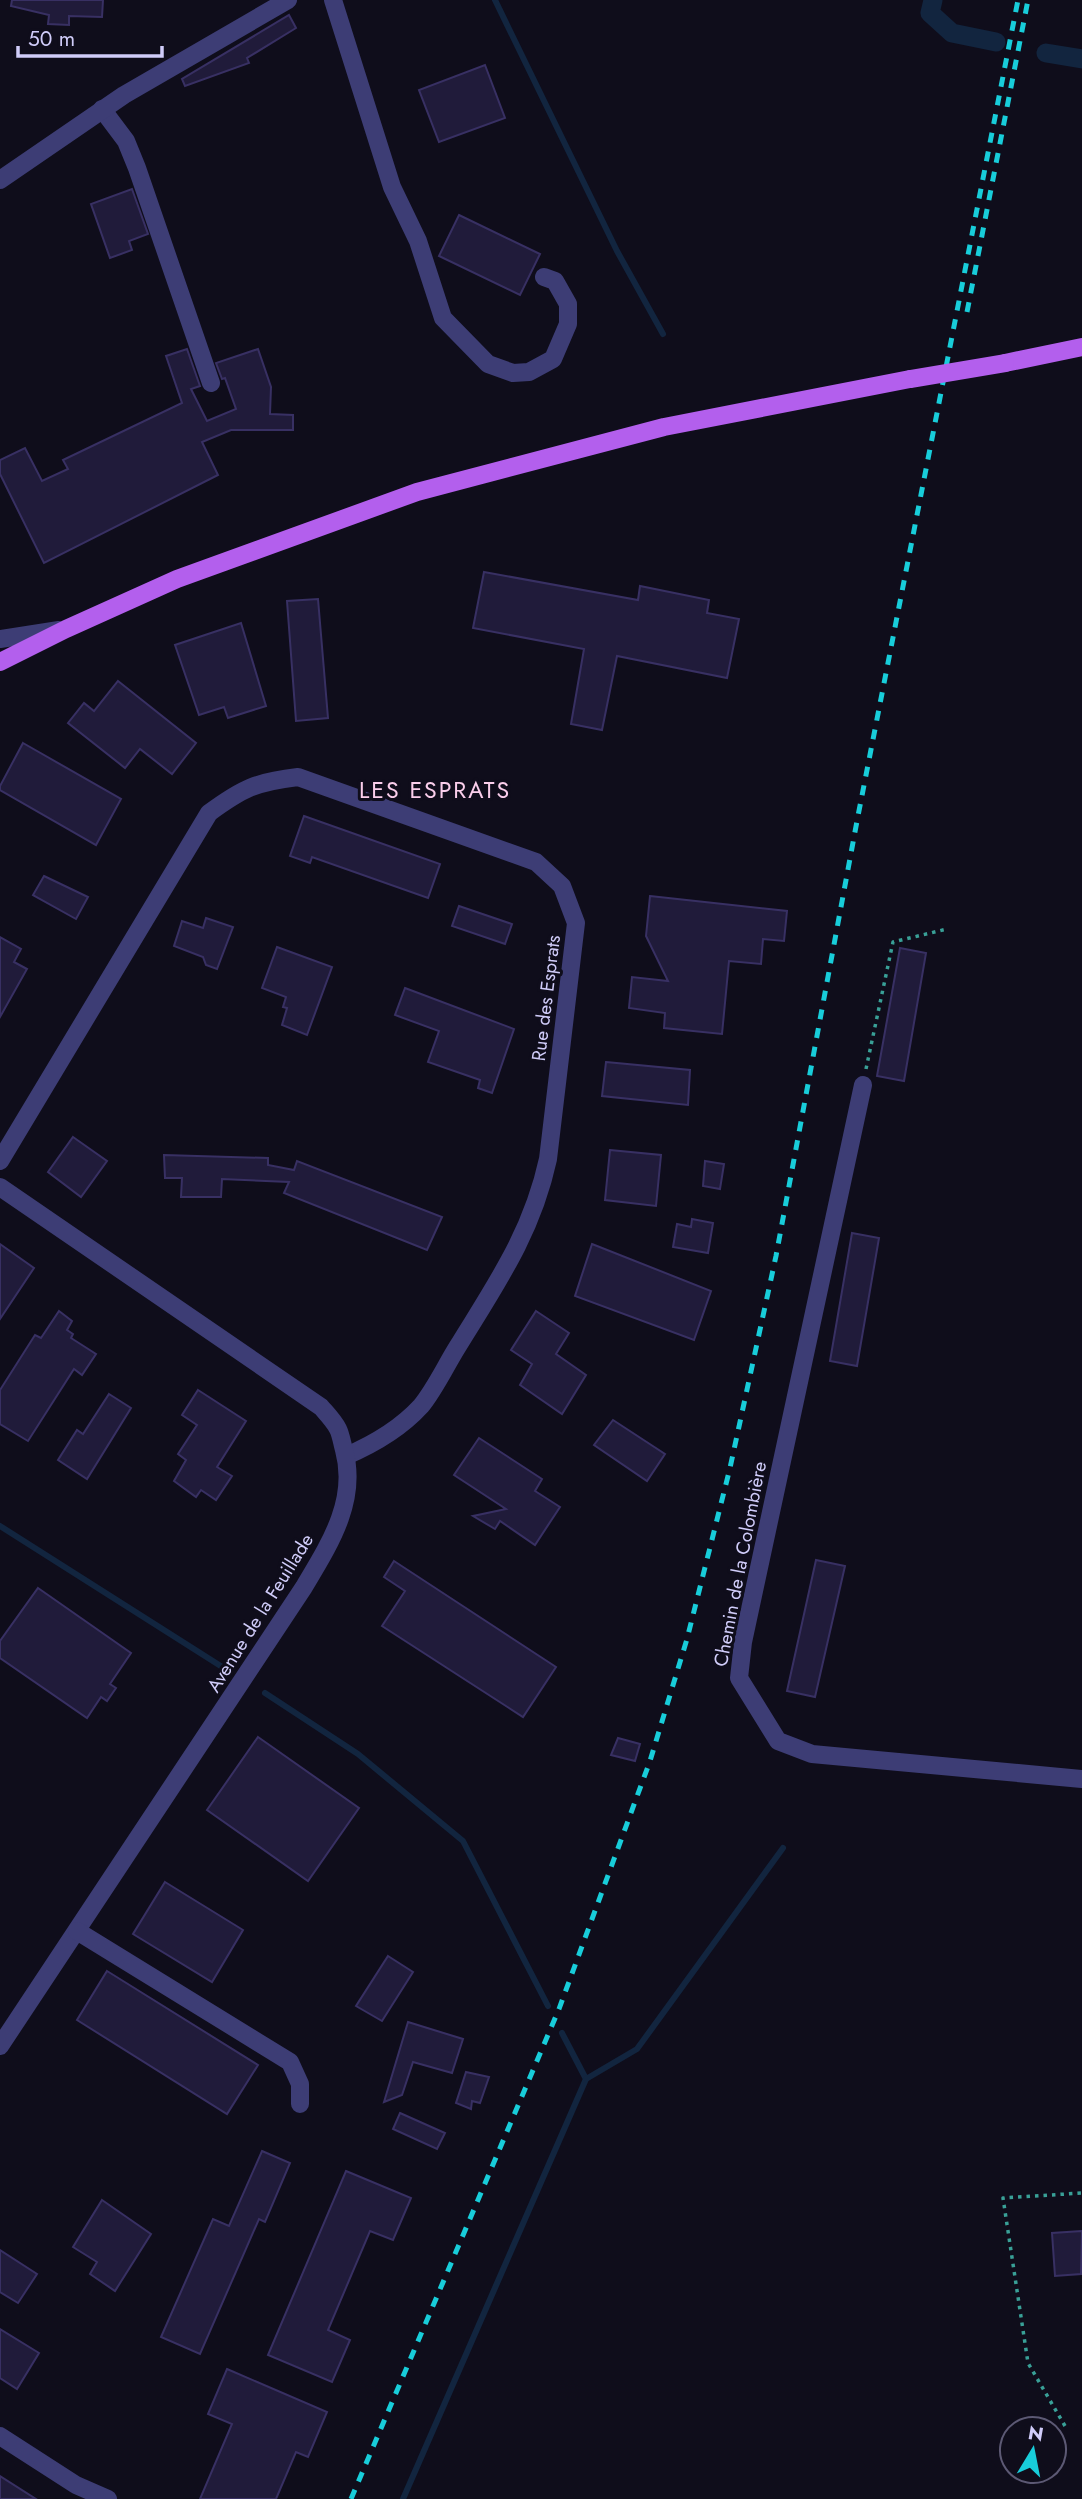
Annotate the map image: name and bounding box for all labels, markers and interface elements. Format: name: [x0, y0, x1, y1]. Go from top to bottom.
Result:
scale bar: [18, 14, 161, 58]
text: 50 m: [28, 24, 75, 54]
district label: LES ESPRATS: [359, 773, 511, 807]
street label: Rue des Esprats: [525, 933, 567, 1063]
street label: Chemin de la Colombière: [707, 1459, 773, 1669]
street label: Avenue de la Feuillade: [200, 1528, 320, 1698]
north arrow: [998, 2415, 1068, 2485]
text: N: [1026, 2419, 1046, 2448]

